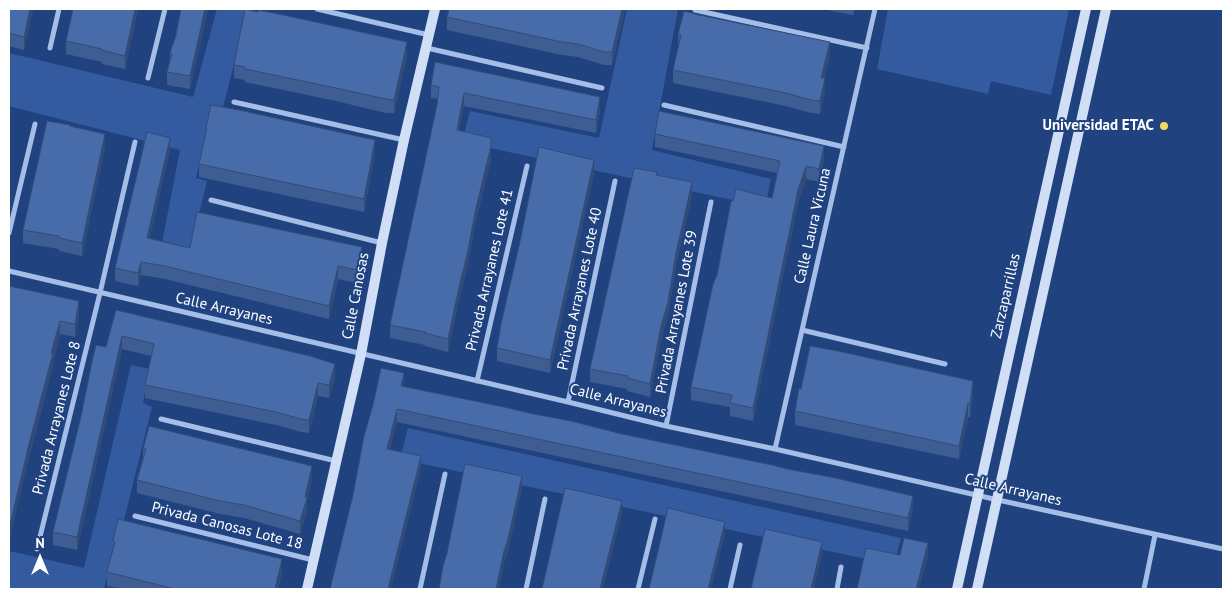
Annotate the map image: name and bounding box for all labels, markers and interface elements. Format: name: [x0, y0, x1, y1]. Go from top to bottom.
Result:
place label: Universidad ETAC: [1043, 117, 1154, 135]
marker: Universidad ETAC: [1158, 120, 1170, 132]
street label: Calle Laura Vicuna: [791, 166, 835, 286]
street label: Privada Arrayanes Lote 41: [463, 187, 517, 353]
street label: Privada Arrayanes Lote 40: [554, 206, 606, 372]
street label: Privada Arrayanes Lote 39: [652, 229, 702, 395]
street label: Calle Canosas: [339, 251, 373, 341]
street label: Zarzaparrillas: [987, 252, 1025, 340]
street label: Calle Arrayanes: [174, 289, 274, 329]
street label: Privada Arrayanes Lote 8: [29, 339, 85, 497]
street label: Calle Arrayanes: [568, 380, 668, 422]
street label: Calle Arrayanes: [963, 470, 1063, 510]
street label: Privada Canosas Lote 18: [150, 499, 304, 553]
north arrow: [15, 533, 65, 583]
text: N: [35, 534, 45, 552]

